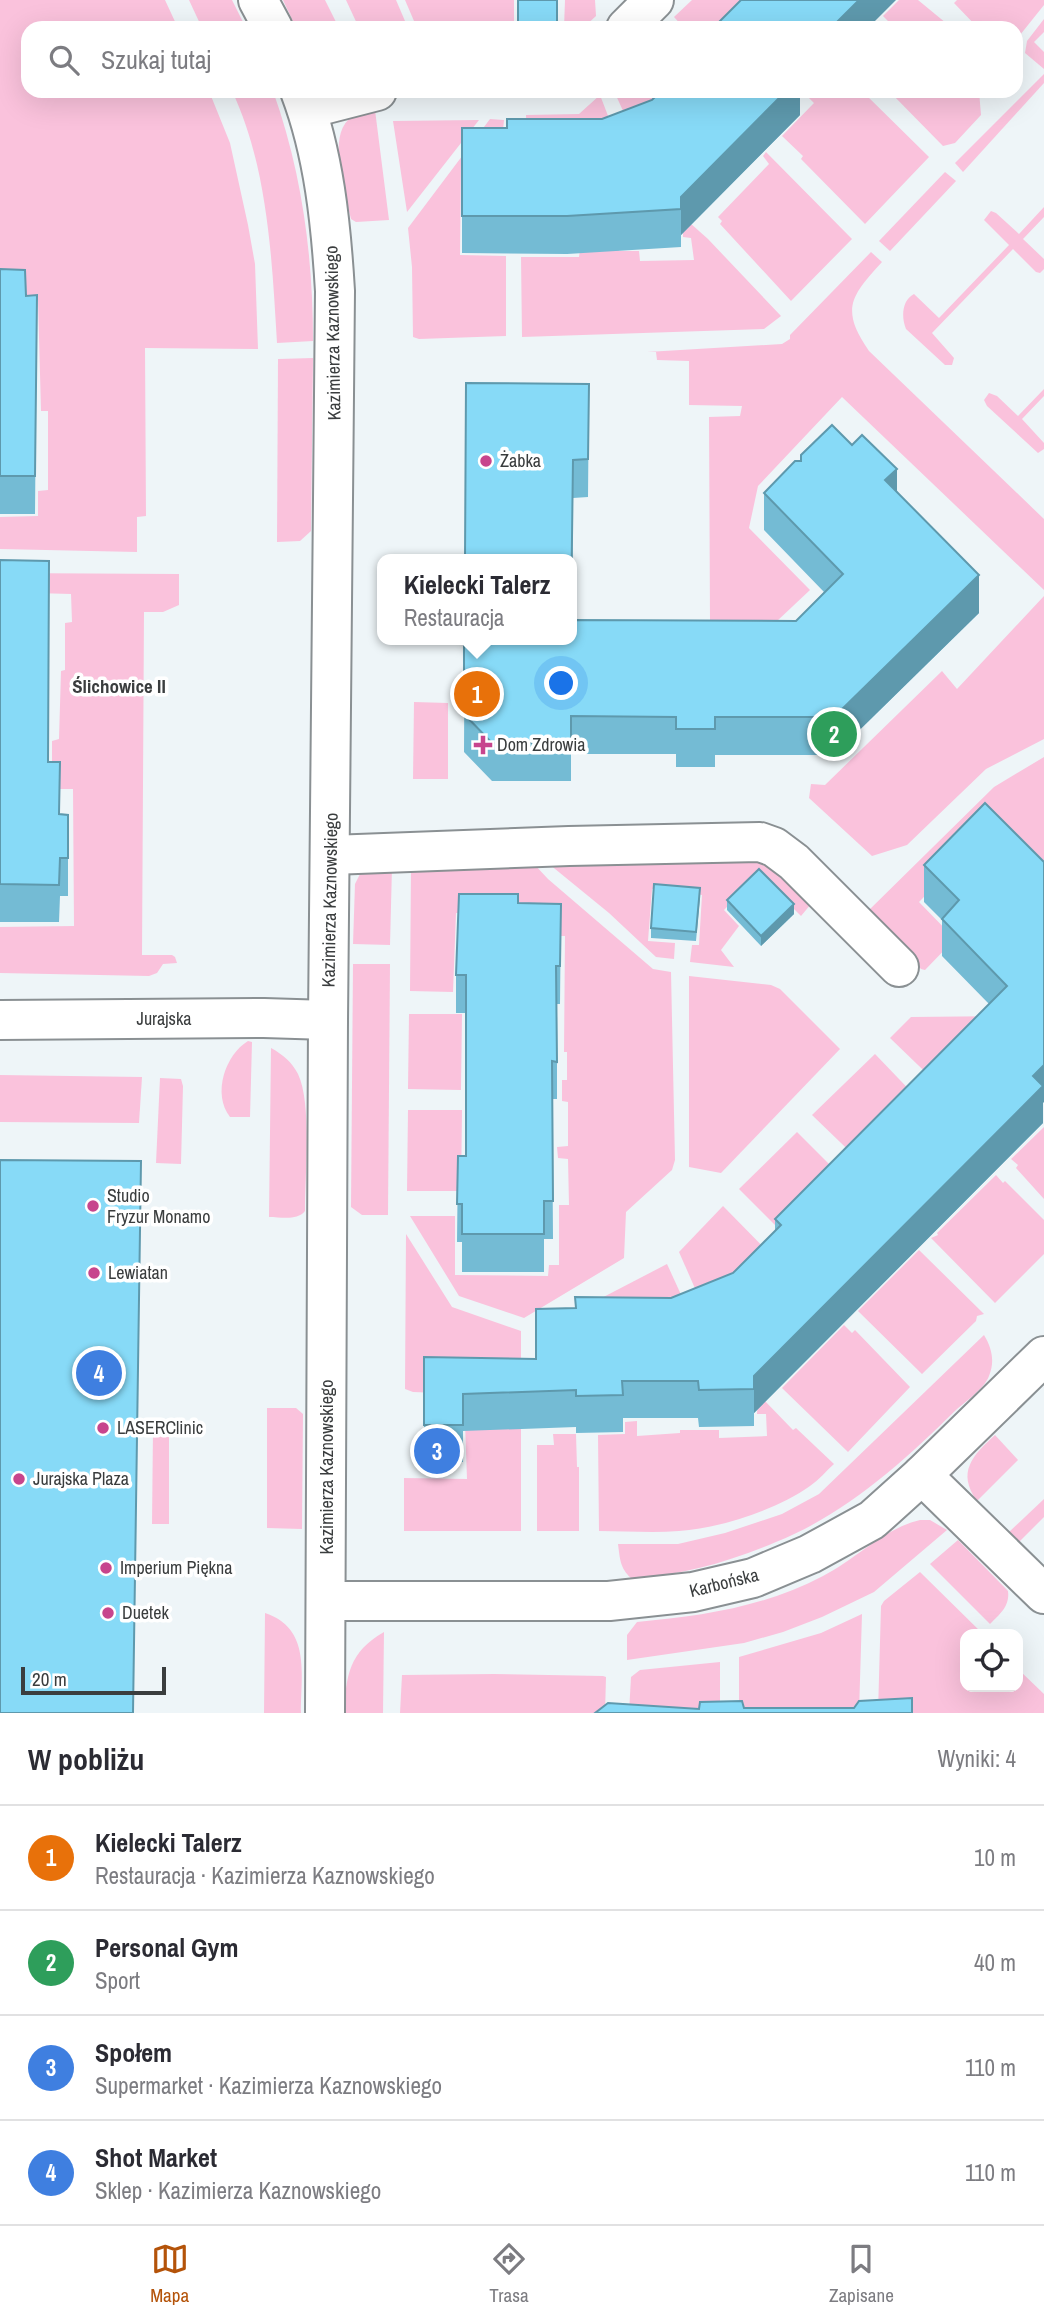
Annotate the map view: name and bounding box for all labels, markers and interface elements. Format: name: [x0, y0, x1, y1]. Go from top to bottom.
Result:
search box: [21, 21, 1023, 98]
icon: search: [45, 41, 83, 79]
text: Szukaj tutaj: [101, 42, 211, 77]
street label: Kazimierza Kaznowskiego: [318, 245, 347, 421]
place label: Żabka: [500, 448, 541, 473]
marker: Żabka: [478, 453, 494, 469]
popup: [377, 554, 577, 645]
text: Kielecki Talerz: [404, 567, 550, 602]
text: Restauracja: [404, 602, 504, 633]
your location: [544, 666, 578, 700]
pin: 1: [454, 668, 500, 720]
district label: Ślichowice II: [72, 673, 166, 699]
pin: 2: [811, 708, 857, 760]
place label: Dom Zdrowia: [497, 732, 586, 757]
marker: Dom Zdrowia: [475, 737, 491, 753]
street label: Kazimierza Kaznowskiego: [315, 812, 344, 988]
street label: Jurajska: [137, 1006, 191, 1031]
place label: Studio Fryzur Monamo: [107, 1183, 210, 1229]
marker: Studio Fryzur Monamo: [85, 1198, 101, 1214]
place label: Lewiatan: [108, 1260, 168, 1285]
marker: Lewiatan: [86, 1265, 102, 1281]
pin: 4: [76, 1347, 122, 1399]
street label: Kazimierza Kaznowskiego: [314, 1380, 339, 1554]
place label: LASERClinic: [117, 1415, 203, 1440]
marker: LASERClinic: [95, 1420, 111, 1436]
pin: 3: [414, 1425, 460, 1477]
place label: Jurajska Plaza: [33, 1466, 129, 1491]
marker: Jurajska Plaza: [11, 1471, 27, 1487]
place label: Imperium Piękna: [120, 1555, 232, 1580]
marker: Imperium Piękna: [98, 1560, 114, 1576]
street label: Karbońska: [687, 1562, 761, 1603]
place label: Duetek: [122, 1600, 169, 1625]
marker: Duetek: [100, 1605, 116, 1621]
map controls: [960, 1629, 1023, 1692]
button: locate: [960, 1629, 1023, 1692]
scale bar: [21, 1664, 166, 1696]
text: 20 m: [32, 1666, 67, 1692]
text: W pobliżu: [28, 1739, 144, 1779]
text: Wyniki: 4: [938, 1743, 1016, 1774]
text: Kielecki Talerz: [95, 1825, 242, 1860]
text: 1: [46, 1842, 56, 1873]
text: 10 m: [974, 1842, 1016, 1873]
text: Restauracja · Kazimierza Kaznowskiego: [95, 1860, 435, 1891]
text: Personal Gym: [95, 1930, 238, 1965]
text: 2: [46, 1947, 56, 1978]
text: 40 m: [974, 1947, 1016, 1978]
text: Sport: [95, 1965, 140, 1996]
text: Społem: [95, 2035, 172, 2070]
text: 3: [46, 2052, 56, 2083]
text: 110 m: [965, 2052, 1016, 2083]
text: Supermarket · Kazimierza Kaznowskiego: [95, 2070, 442, 2101]
text: Shot Market: [95, 2140, 217, 2175]
text: 4: [46, 2157, 56, 2188]
text: 110 m: [965, 2157, 1016, 2188]
text: Sklep · Kazimierza Kaznowskiego: [95, 2175, 381, 2206]
tab: Mapa: [150, 2240, 189, 2308]
tab: Trasa: [489, 2240, 529, 2308]
tab: Zapisane: [829, 2240, 894, 2308]

